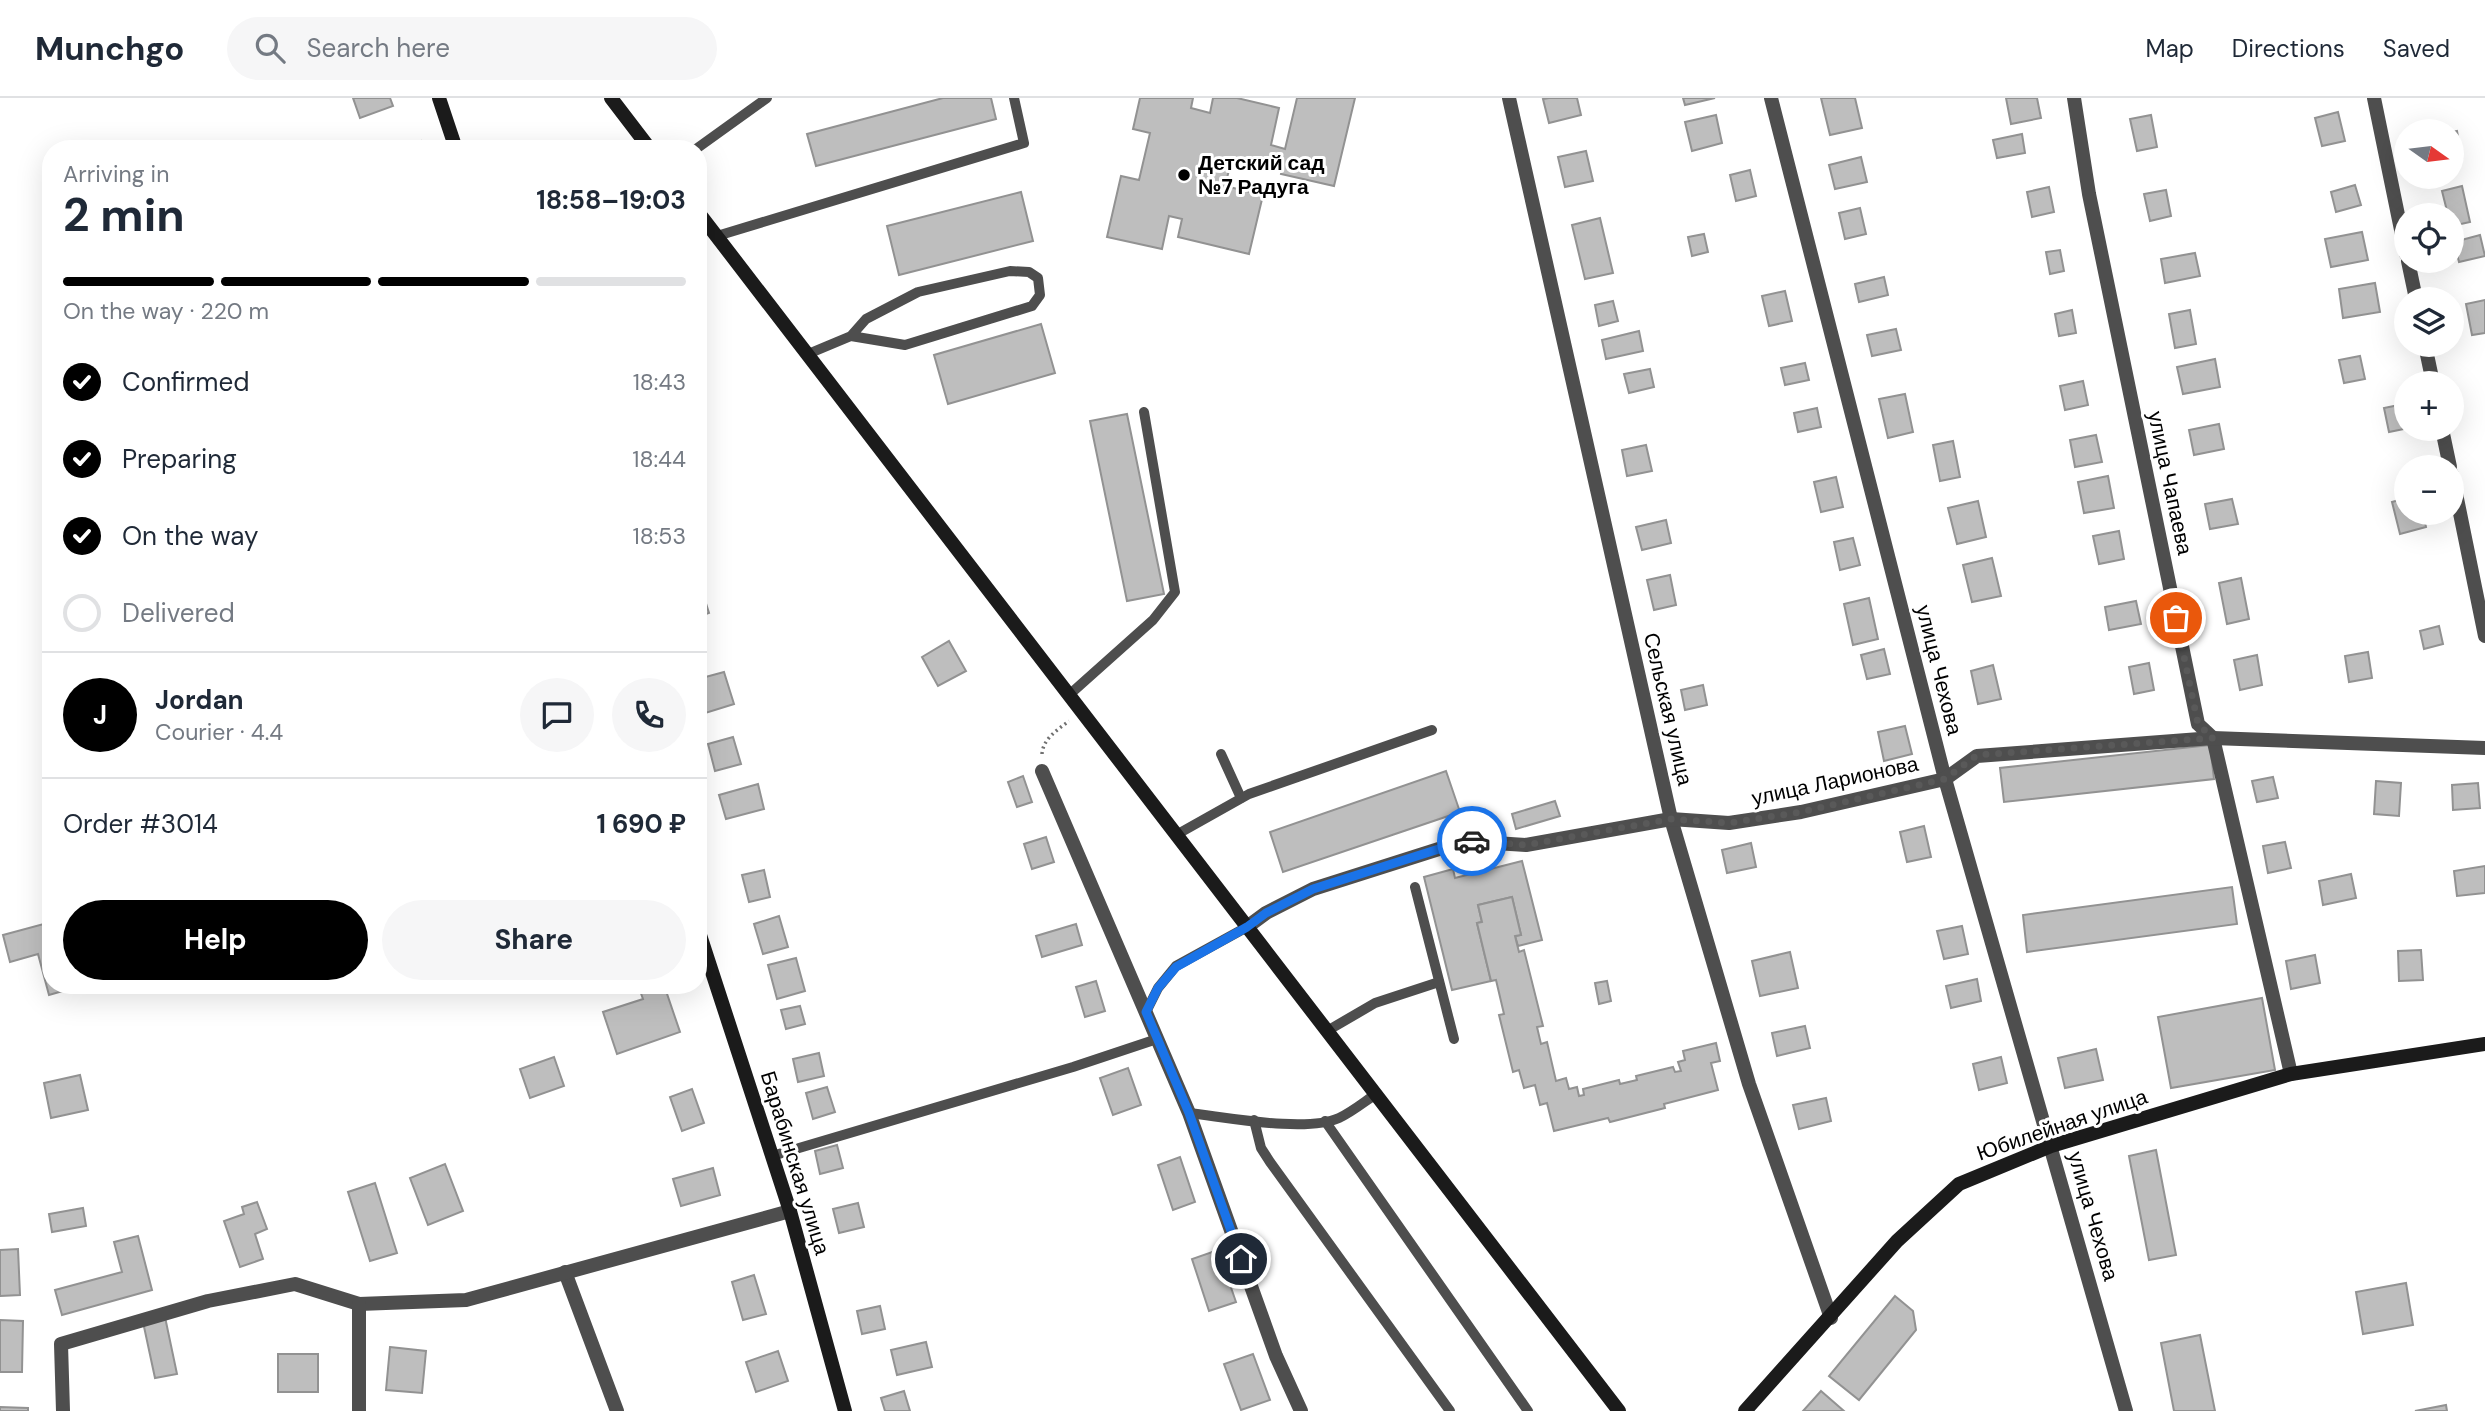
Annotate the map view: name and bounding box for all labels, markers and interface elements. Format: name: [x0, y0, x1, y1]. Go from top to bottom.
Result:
search box: [227, 17, 717, 80]
text: Munchgo: [35, 27, 185, 70]
icon: search: [251, 29, 289, 67]
text: Search here: [307, 31, 450, 65]
text: Map: [2146, 33, 2194, 64]
text: Directions: [2232, 33, 2345, 64]
text: Saved: [2383, 33, 2450, 64]
north arrow: [2394, 119, 2464, 189]
map controls: [2394, 119, 2464, 525]
place label: Детский сад №7 Радуга: [1198, 149, 1325, 201]
text: Arriving in: [63, 159, 169, 189]
marker: Детский сад №7 Радуга: [1176, 167, 1192, 183]
text: 18:58–19:03: [536, 183, 686, 217]
text: 2 min: [63, 185, 185, 245]
button: locate: [2394, 203, 2464, 273]
button: layers: [2394, 287, 2464, 357]
text: On the way · 220 m: [63, 296, 269, 326]
icon: check: [63, 363, 101, 401]
text: Confirmed: [122, 365, 249, 399]
text: 18:43: [633, 367, 686, 397]
button: +: [2394, 371, 2464, 441]
street label: улица Чапаева: [2141, 409, 2199, 558]
icon: check: [63, 440, 101, 478]
text: Preparing: [122, 442, 237, 476]
text: 18:44: [632, 444, 686, 474]
button: −: [2394, 455, 2464, 525]
icon: check: [63, 517, 101, 555]
text: On the way: [122, 519, 258, 553]
text: 18:53: [633, 521, 686, 551]
pin: [2146, 588, 2206, 648]
text: Delivered: [122, 596, 235, 630]
icon: bag: [2157, 599, 2195, 637]
street label: улица Чехова: [1909, 602, 1969, 738]
street label: Сельская улица: [1637, 630, 1699, 788]
button: chat: [520, 678, 594, 752]
button: phone: [612, 678, 686, 752]
text: Jordan: [155, 683, 244, 717]
text: J: [93, 698, 107, 732]
text: Courier · 4.4: [155, 717, 283, 747]
street label: улица Ларионова: [1749, 750, 1921, 812]
courier: [1437, 806, 1507, 876]
text: Order #3014: [63, 807, 218, 841]
text: 1 690 ₽: [597, 807, 686, 841]
icon: car: [1453, 822, 1491, 860]
button: Help: [63, 900, 368, 980]
button: Share: [382, 900, 686, 980]
street label: Барабинская улица: [754, 1068, 836, 1259]
street label: Юбилейная улица: [1973, 1083, 2151, 1167]
street label: улица Чехова: [2061, 1148, 2125, 1284]
pin: [1211, 1229, 1271, 1289]
icon: home: [1222, 1240, 1260, 1278]

